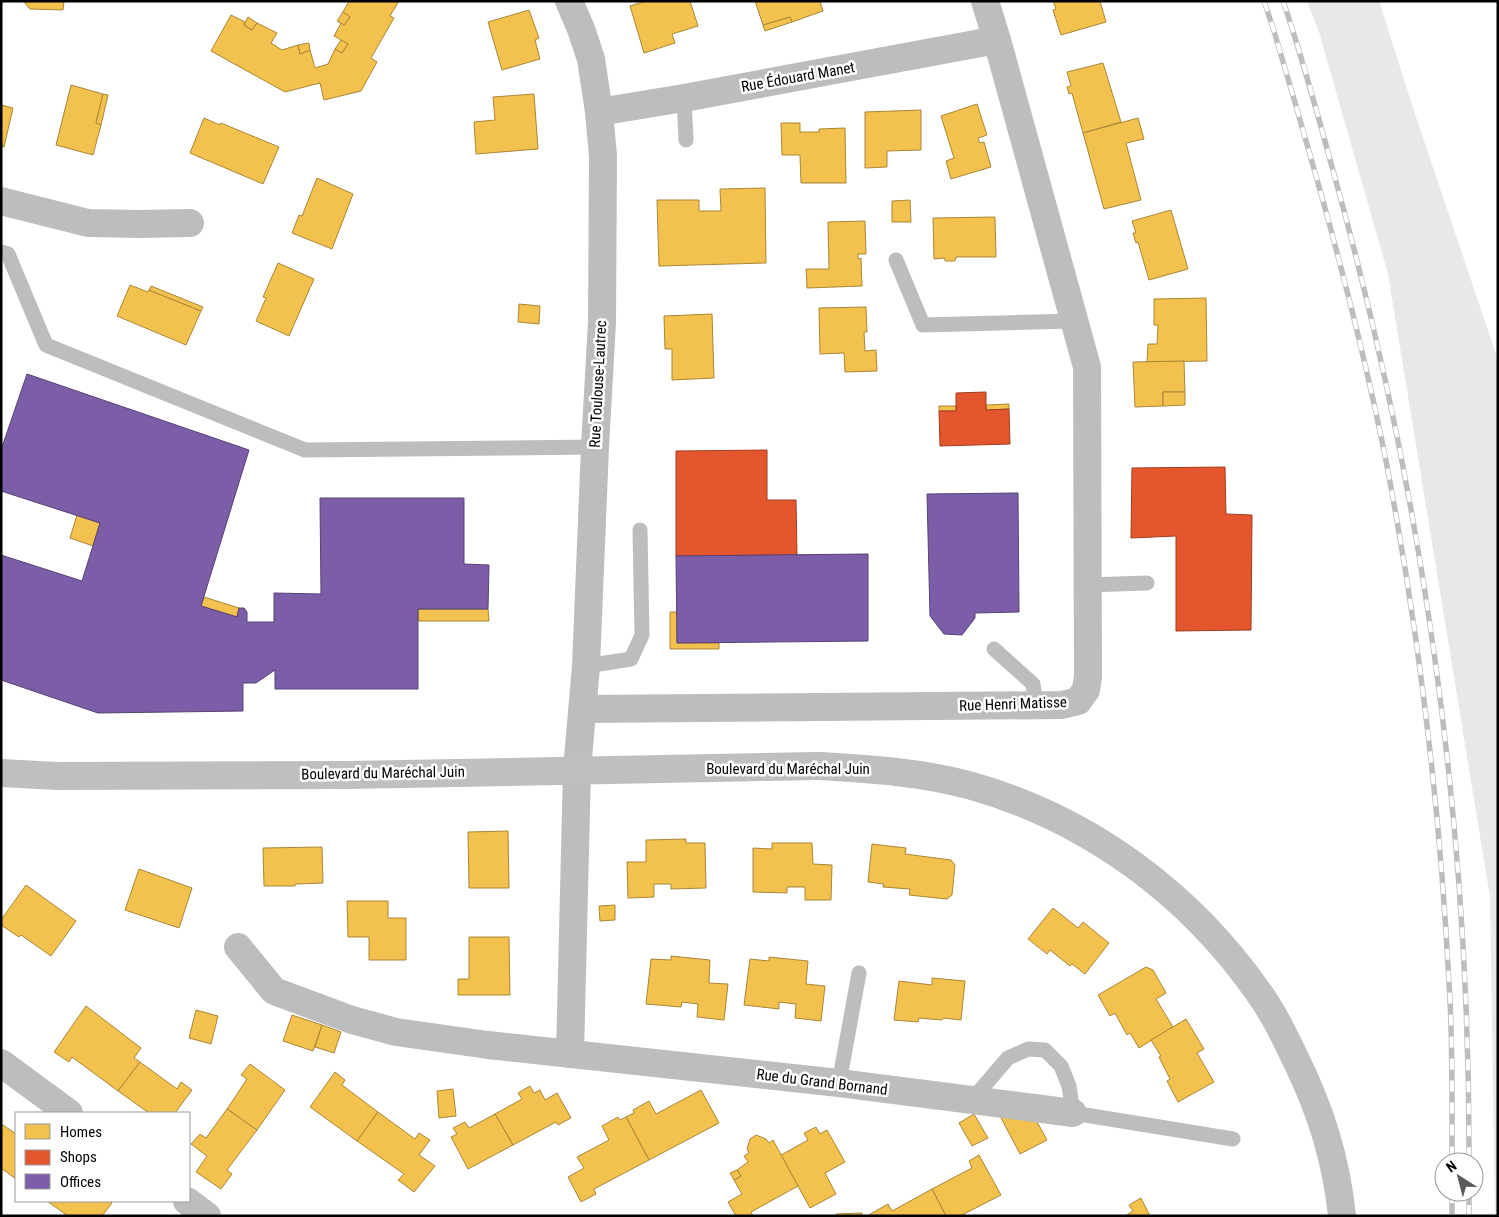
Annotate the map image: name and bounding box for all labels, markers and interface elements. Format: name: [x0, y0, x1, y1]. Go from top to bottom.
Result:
street label: Rue Édouard Manet: [740, 58, 856, 96]
street label: Rue Toulouse-Lautrec: [586, 320, 610, 448]
street label: Rue Henri Matisse: [959, 693, 1067, 715]
street label: Boulevard du Maréchal Juin: [706, 760, 870, 778]
street label: Boulevard du Maréchal Juin: [301, 763, 465, 783]
street label: Rue du Grand Bornand: [756, 1065, 888, 1099]
legend: [15, 1112, 190, 1202]
text: Homes: [60, 1123, 102, 1141]
text: Shops: [60, 1148, 97, 1166]
north arrow: [1434, 1152, 1484, 1202]
text: N: [1443, 1157, 1460, 1175]
text: Offices: [60, 1173, 101, 1191]

